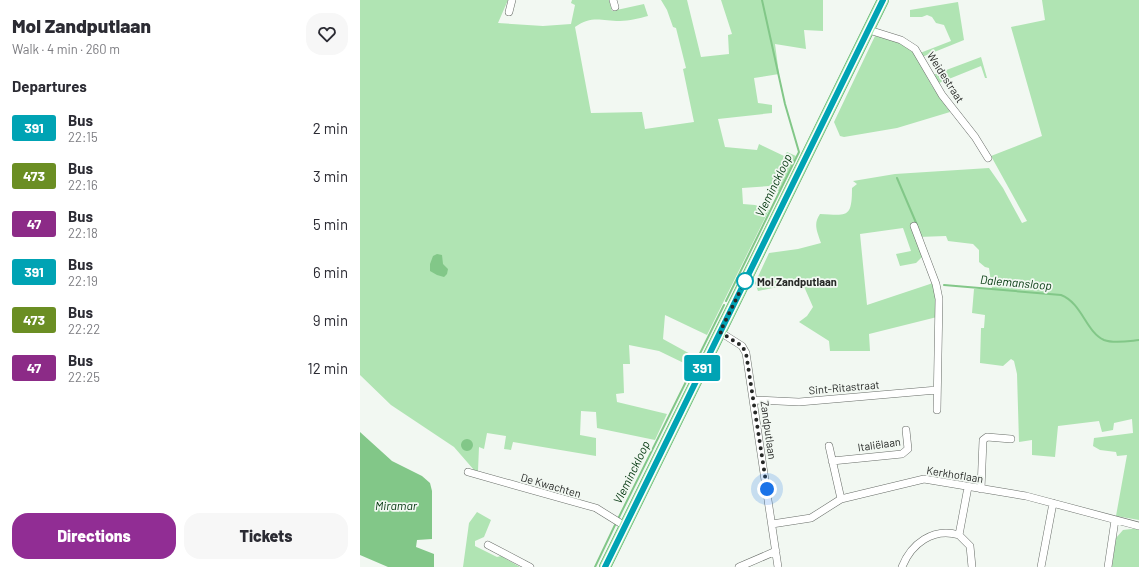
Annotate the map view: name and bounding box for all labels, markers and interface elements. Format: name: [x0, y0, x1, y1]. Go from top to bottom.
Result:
button: heart: [306, 13, 348, 55]
text: Mol Zandputlaan: [12, 14, 151, 37]
text: Walk · 4 min · 260 m: [12, 41, 120, 57]
street label: Weidestraat: [925, 49, 967, 105]
text: Departures: [12, 77, 87, 95]
text: Bus: [68, 111, 93, 129]
text: 391: [24, 119, 44, 136]
text: 2 min: [313, 119, 348, 137]
text: 22:15: [68, 129, 98, 145]
water label: Vleminckloop: [752, 151, 794, 219]
text: Bus: [68, 159, 93, 177]
text: 473: [23, 167, 45, 184]
text: 3 min: [313, 167, 348, 185]
text: 22:16: [68, 177, 98, 193]
text: Bus: [68, 207, 93, 225]
text: 47: [27, 215, 41, 232]
text: 5 min: [313, 215, 348, 233]
text: 22:18: [68, 225, 98, 241]
text: Bus: [68, 255, 93, 273]
text: 391: [24, 263, 44, 280]
text: 6 min: [313, 263, 348, 281]
marker: Mol Zandputlaan: [736, 272, 754, 290]
water label: Dalemansloop: [980, 272, 1052, 292]
text: 22:19: [68, 273, 98, 289]
place label: Mol Zandputlaan: [757, 275, 837, 288]
text: Bus: [68, 303, 93, 321]
text: 473: [23, 311, 45, 328]
text: 9 min: [313, 311, 348, 329]
text: 22:22: [68, 321, 100, 337]
text: Bus: [68, 351, 93, 369]
line badge: 391: [679, 355, 725, 381]
text: 47: [27, 359, 41, 376]
text: 12 min: [307, 359, 348, 377]
text: 391: [692, 359, 712, 376]
text: 22:25: [68, 369, 100, 385]
street label: Sint-Ritastraat: [808, 377, 880, 397]
street label: Zandputlaan: [758, 400, 780, 460]
street label: Italiëlaan: [857, 435, 901, 453]
water label: Vleminckloop: [610, 438, 652, 506]
street label: Kerkhoflaan: [926, 463, 984, 485]
street label: De Kwachten: [519, 470, 583, 500]
your location: [757, 479, 777, 499]
water label: Miramar: [375, 498, 418, 512]
button: Directions: [12, 513, 176, 559]
button: Tickets: [184, 513, 348, 559]

